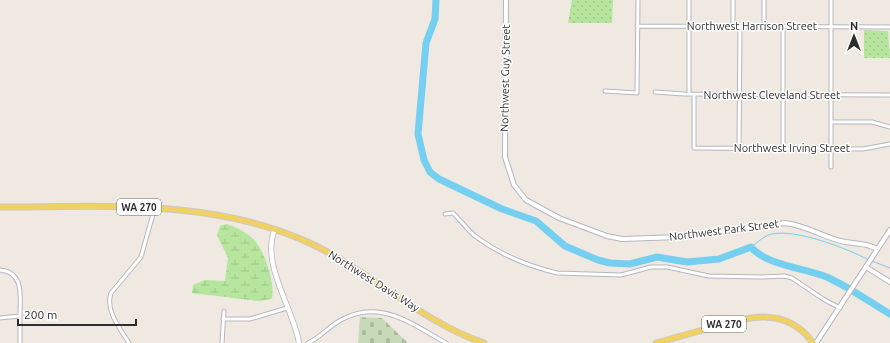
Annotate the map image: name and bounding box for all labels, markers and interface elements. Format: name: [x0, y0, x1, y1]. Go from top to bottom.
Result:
north arrow: [834, 16, 874, 56]
street label: Northwest Harrison Street: [687, 20, 818, 32]
text: N: [850, 20, 858, 32]
street label: Northwest Guy Street: [498, 24, 512, 132]
street label: Northwest Cleveland Street: [704, 89, 841, 101]
street label: Northwest Irving Street: [734, 142, 851, 154]
road number: WA 270: [117, 199, 161, 215]
street label: Northwest Park Street: [669, 217, 780, 243]
street label: Northwest Davis Way: [326, 248, 422, 314]
scale bar: [18, 301, 136, 327]
text: 200 m: [24, 308, 57, 321]
road number: WA 270: [702, 316, 746, 332]

